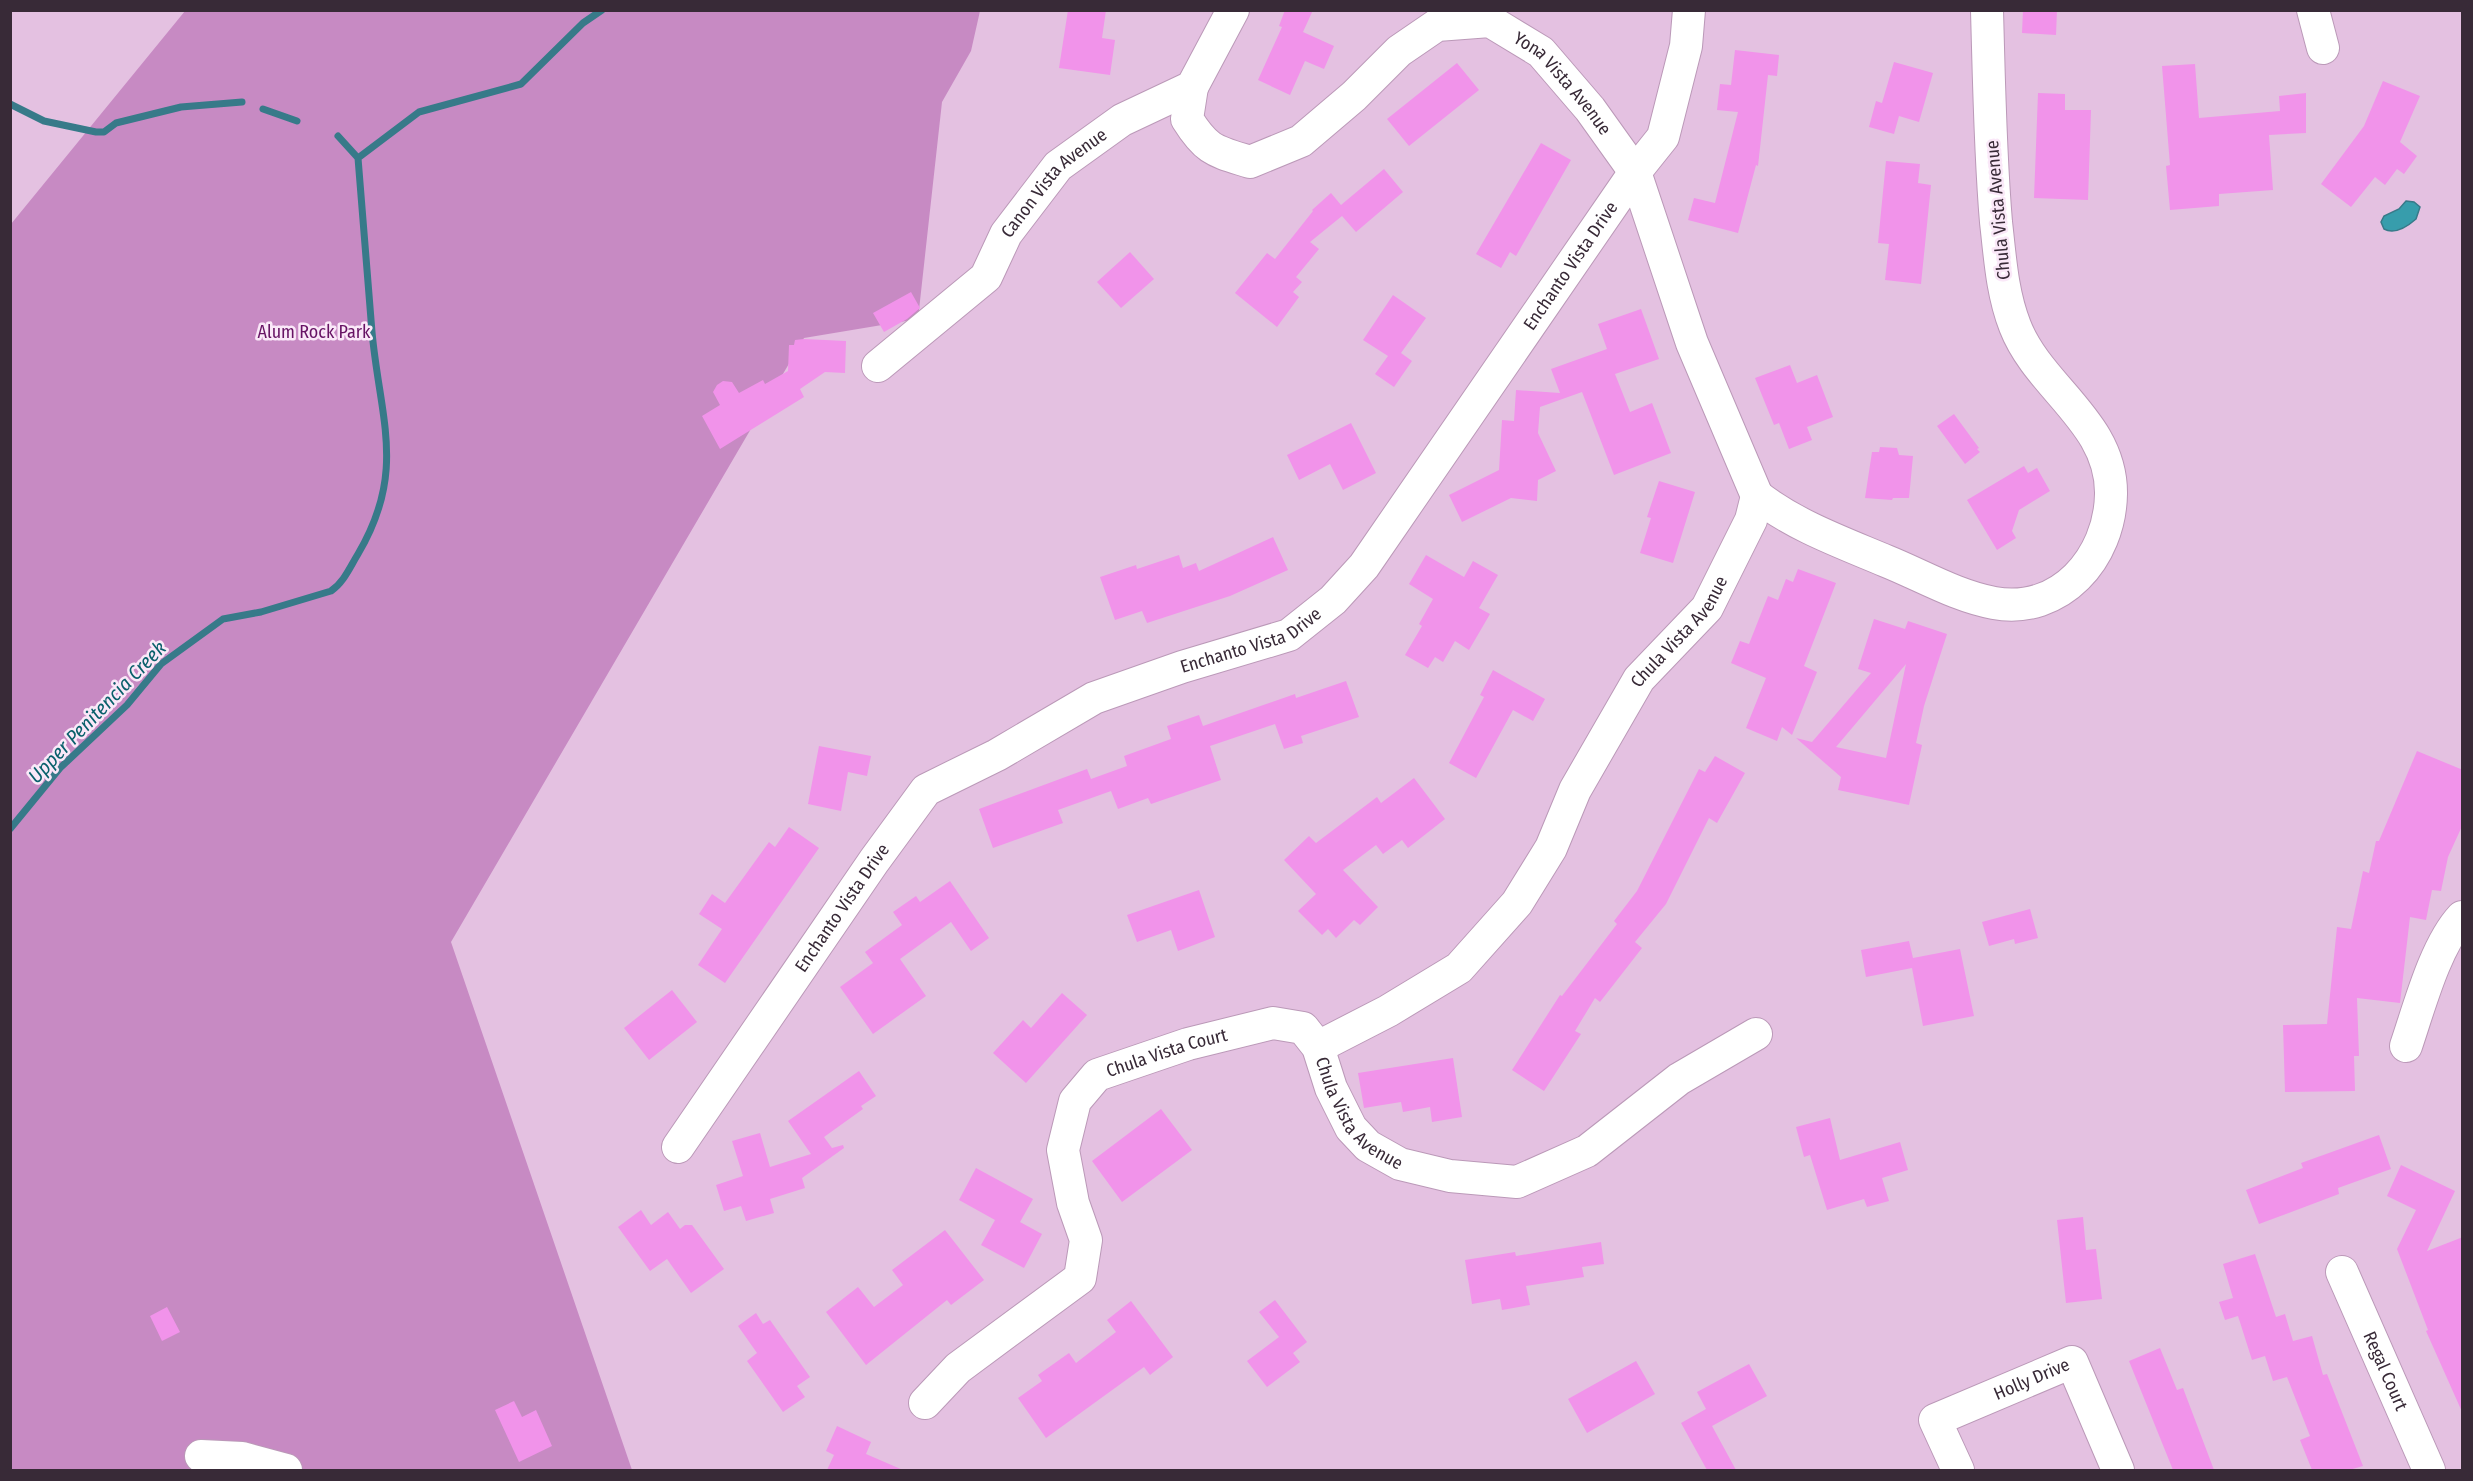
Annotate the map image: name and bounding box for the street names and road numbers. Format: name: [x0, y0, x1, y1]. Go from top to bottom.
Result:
street label: Yona Vista Avenue: [1510, 27, 1616, 139]
street label: Canon Vista Avenue: [996, 123, 1111, 242]
street label: Chula Vista Avenue: [1981, 139, 2015, 281]
street label: Enchanto Vista Drive: [1519, 197, 1622, 334]
street label: Chula Vista Avenue: [1626, 572, 1732, 691]
street label: Enchanto Vista Drive: [1178, 603, 1326, 678]
street label: Enchanto Vista Drive: [790, 839, 894, 976]
street label: Chula Vista Court: [1103, 1024, 1229, 1082]
street label: Chula Vista Avenue: [1311, 1054, 1407, 1174]
street label: Regal Court: [2358, 1328, 2412, 1414]
street label: Holly Drive: [1990, 1353, 2073, 1405]

